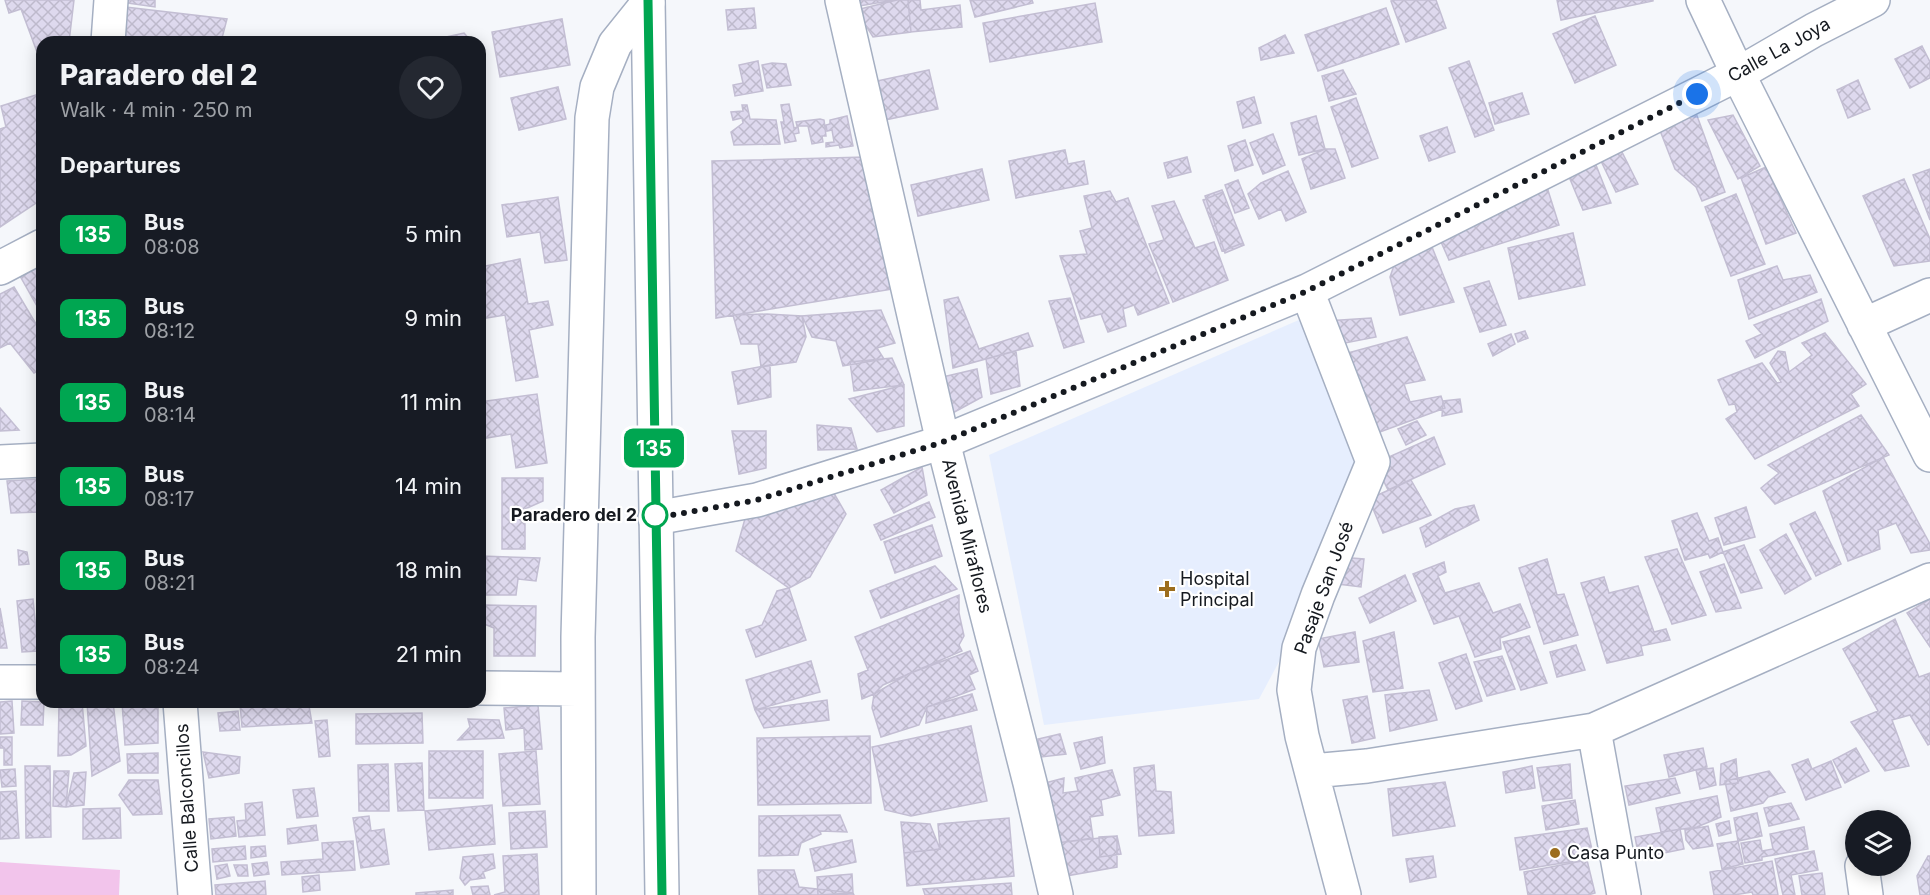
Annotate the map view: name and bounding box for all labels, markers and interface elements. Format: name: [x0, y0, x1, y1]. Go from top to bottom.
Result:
street label: Calle La Joya: [1724, 13, 1834, 86]
button: heart: [399, 56, 462, 119]
text: Paradero del 2: [60, 58, 258, 92]
your location: [1682, 79, 1712, 109]
text: Walk · 4 min · 250 m: [60, 98, 253, 122]
text: Departures: [60, 152, 181, 178]
text: Bus: [144, 209, 185, 235]
text: 5 min: [405, 221, 462, 247]
text: 135: [75, 222, 111, 247]
text: 08:08: [144, 235, 200, 259]
text: Bus: [144, 293, 185, 319]
text: 9 min: [405, 305, 462, 331]
text: 135: [75, 306, 111, 331]
text: 08:12: [144, 319, 195, 343]
text: Bus: [144, 377, 185, 403]
text: 11 min: [400, 389, 462, 415]
text: 135: [75, 390, 111, 415]
text: 08:14: [144, 403, 196, 427]
line badge: 135: [620, 428, 688, 468]
text: 135: [636, 436, 672, 461]
street label: Avenida Miraflores: [938, 456, 997, 615]
text: Bus: [144, 461, 185, 487]
text: 14 min: [395, 473, 462, 499]
text: 135: [75, 474, 111, 499]
text: 08:17: [144, 487, 194, 511]
marker: Paradero del 2: [642, 502, 668, 528]
place label: Paradero del 2: [511, 504, 637, 525]
street label: Pasaje San José: [1290, 519, 1357, 657]
text: Bus: [144, 545, 185, 571]
text: 18 min: [396, 557, 462, 583]
text: 135: [75, 558, 111, 583]
place label: Hospital Principal: [1180, 568, 1254, 610]
text: 08:21: [144, 571, 195, 595]
marker: Hospital Principal: [1158, 580, 1176, 598]
text: Bus: [144, 629, 185, 655]
text: 21 min: [396, 641, 462, 667]
text: 135: [75, 642, 111, 667]
text: 08:24: [144, 655, 200, 679]
street label: Calle Balconcillos: [171, 723, 202, 873]
map controls: [1845, 810, 1911, 876]
button: layers: [1845, 810, 1911, 876]
place label: Casa Punto: [1567, 842, 1664, 863]
marker: Casa Punto: [1548, 846, 1562, 860]

